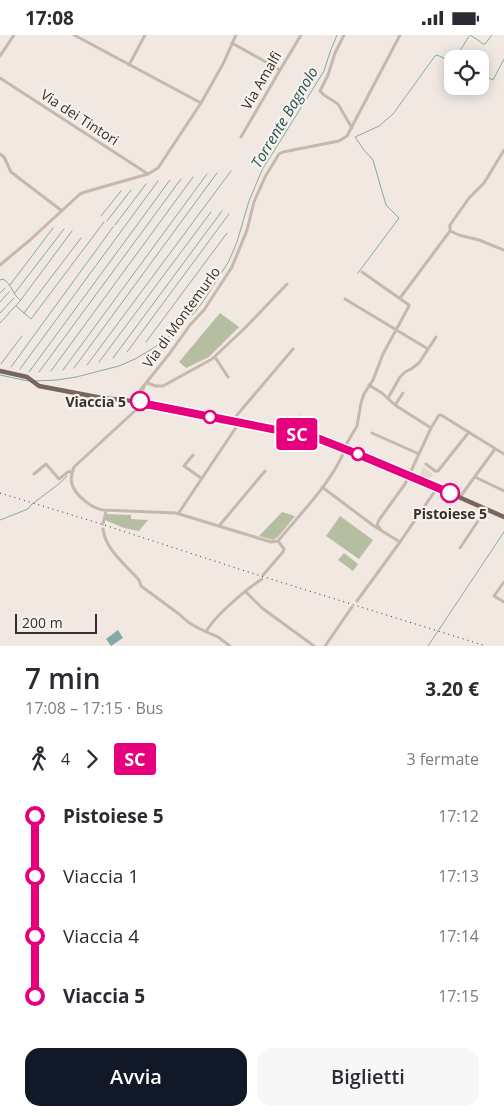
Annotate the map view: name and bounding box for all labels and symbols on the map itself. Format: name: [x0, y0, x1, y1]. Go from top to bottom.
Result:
street label: Via Amalfi: [237, 47, 285, 113]
water label: Torrente Bagnolo: [246, 63, 322, 171]
street label: Via dei Tintori: [37, 85, 123, 149]
street label: Via di Montemurlo: [138, 263, 224, 371]
marker: Viaccia 5: [130, 391, 150, 411]
place label: Viaccia 5: [65, 392, 126, 411]
unlabelled marker: [203, 410, 217, 424]
line badge: SC: [274, 418, 320, 450]
unlabelled marker: [351, 447, 365, 461]
marker: Pistoiese 5: [440, 483, 460, 503]
place label: Pistoiese 5: [413, 504, 487, 523]
scale bar: [15, 611, 98, 634]

